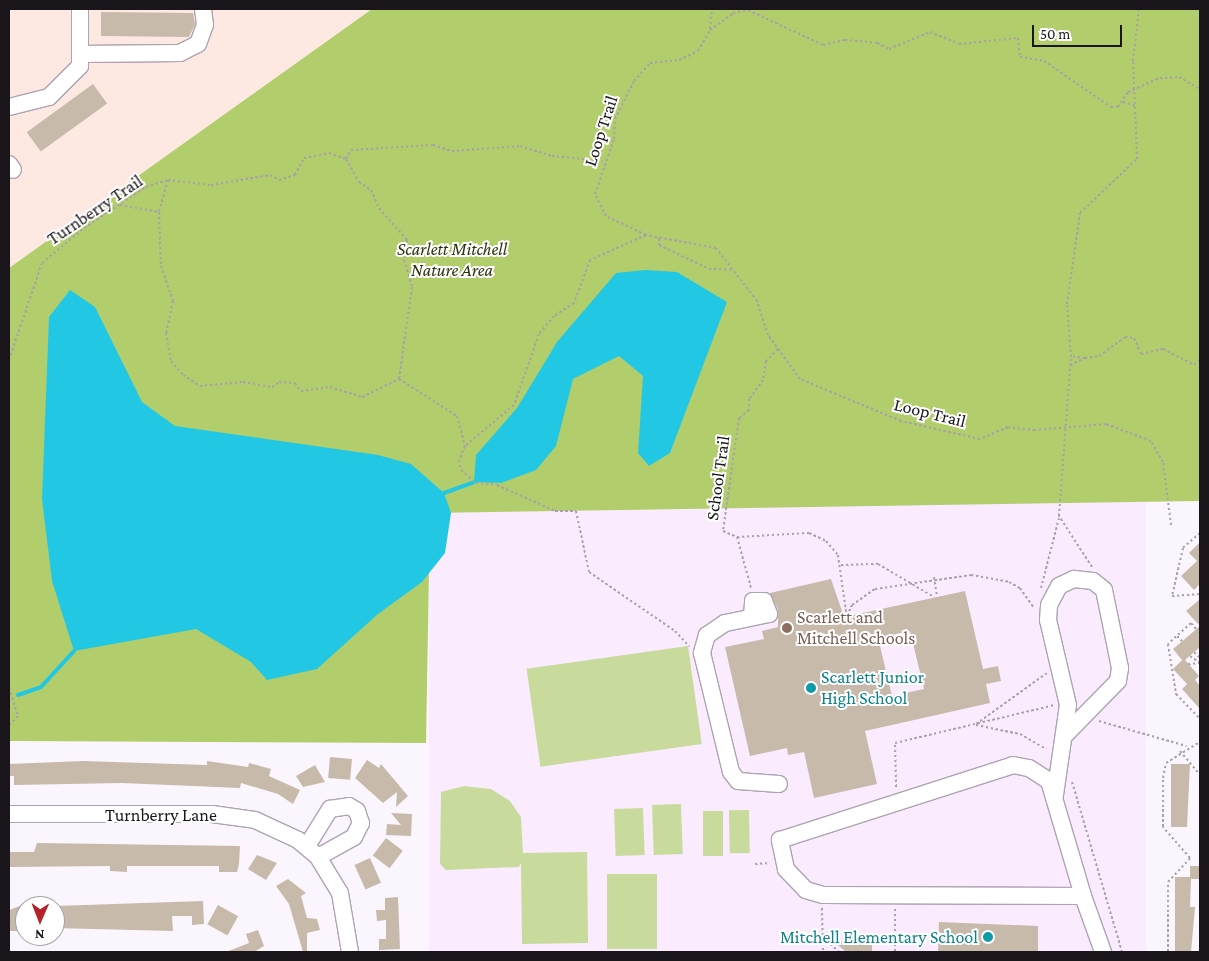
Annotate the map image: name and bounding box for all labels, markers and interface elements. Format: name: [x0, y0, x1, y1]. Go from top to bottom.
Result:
scale bar: [1034, 15, 1124, 47]
text: 50 m: [1040, 26, 1070, 42]
street label: Loop Trail: [579, 93, 623, 169]
street label: Turnberry Trail: [43, 170, 147, 250]
park label: Scarlett Mitchell Nature Area: [397, 239, 507, 282]
street label: Loop Trail: [892, 394, 968, 432]
street label: School Trail: [701, 434, 735, 522]
place label: Scarlett and Mitchell Schools: [797, 607, 915, 650]
marker: Scarlett and Mitchell Schools: [781, 622, 793, 634]
place label: Scarlett Junior High School: [821, 667, 924, 710]
marker: Scarlett Junior High School: [805, 682, 817, 694]
street label: Turnberry Lane: [105, 804, 217, 826]
north arrow: [15, 896, 65, 946]
place label: Mitchell Elementary School: [780, 926, 978, 948]
text: N: [35, 927, 45, 943]
marker: Mitchell Elementary School: [982, 931, 994, 943]

